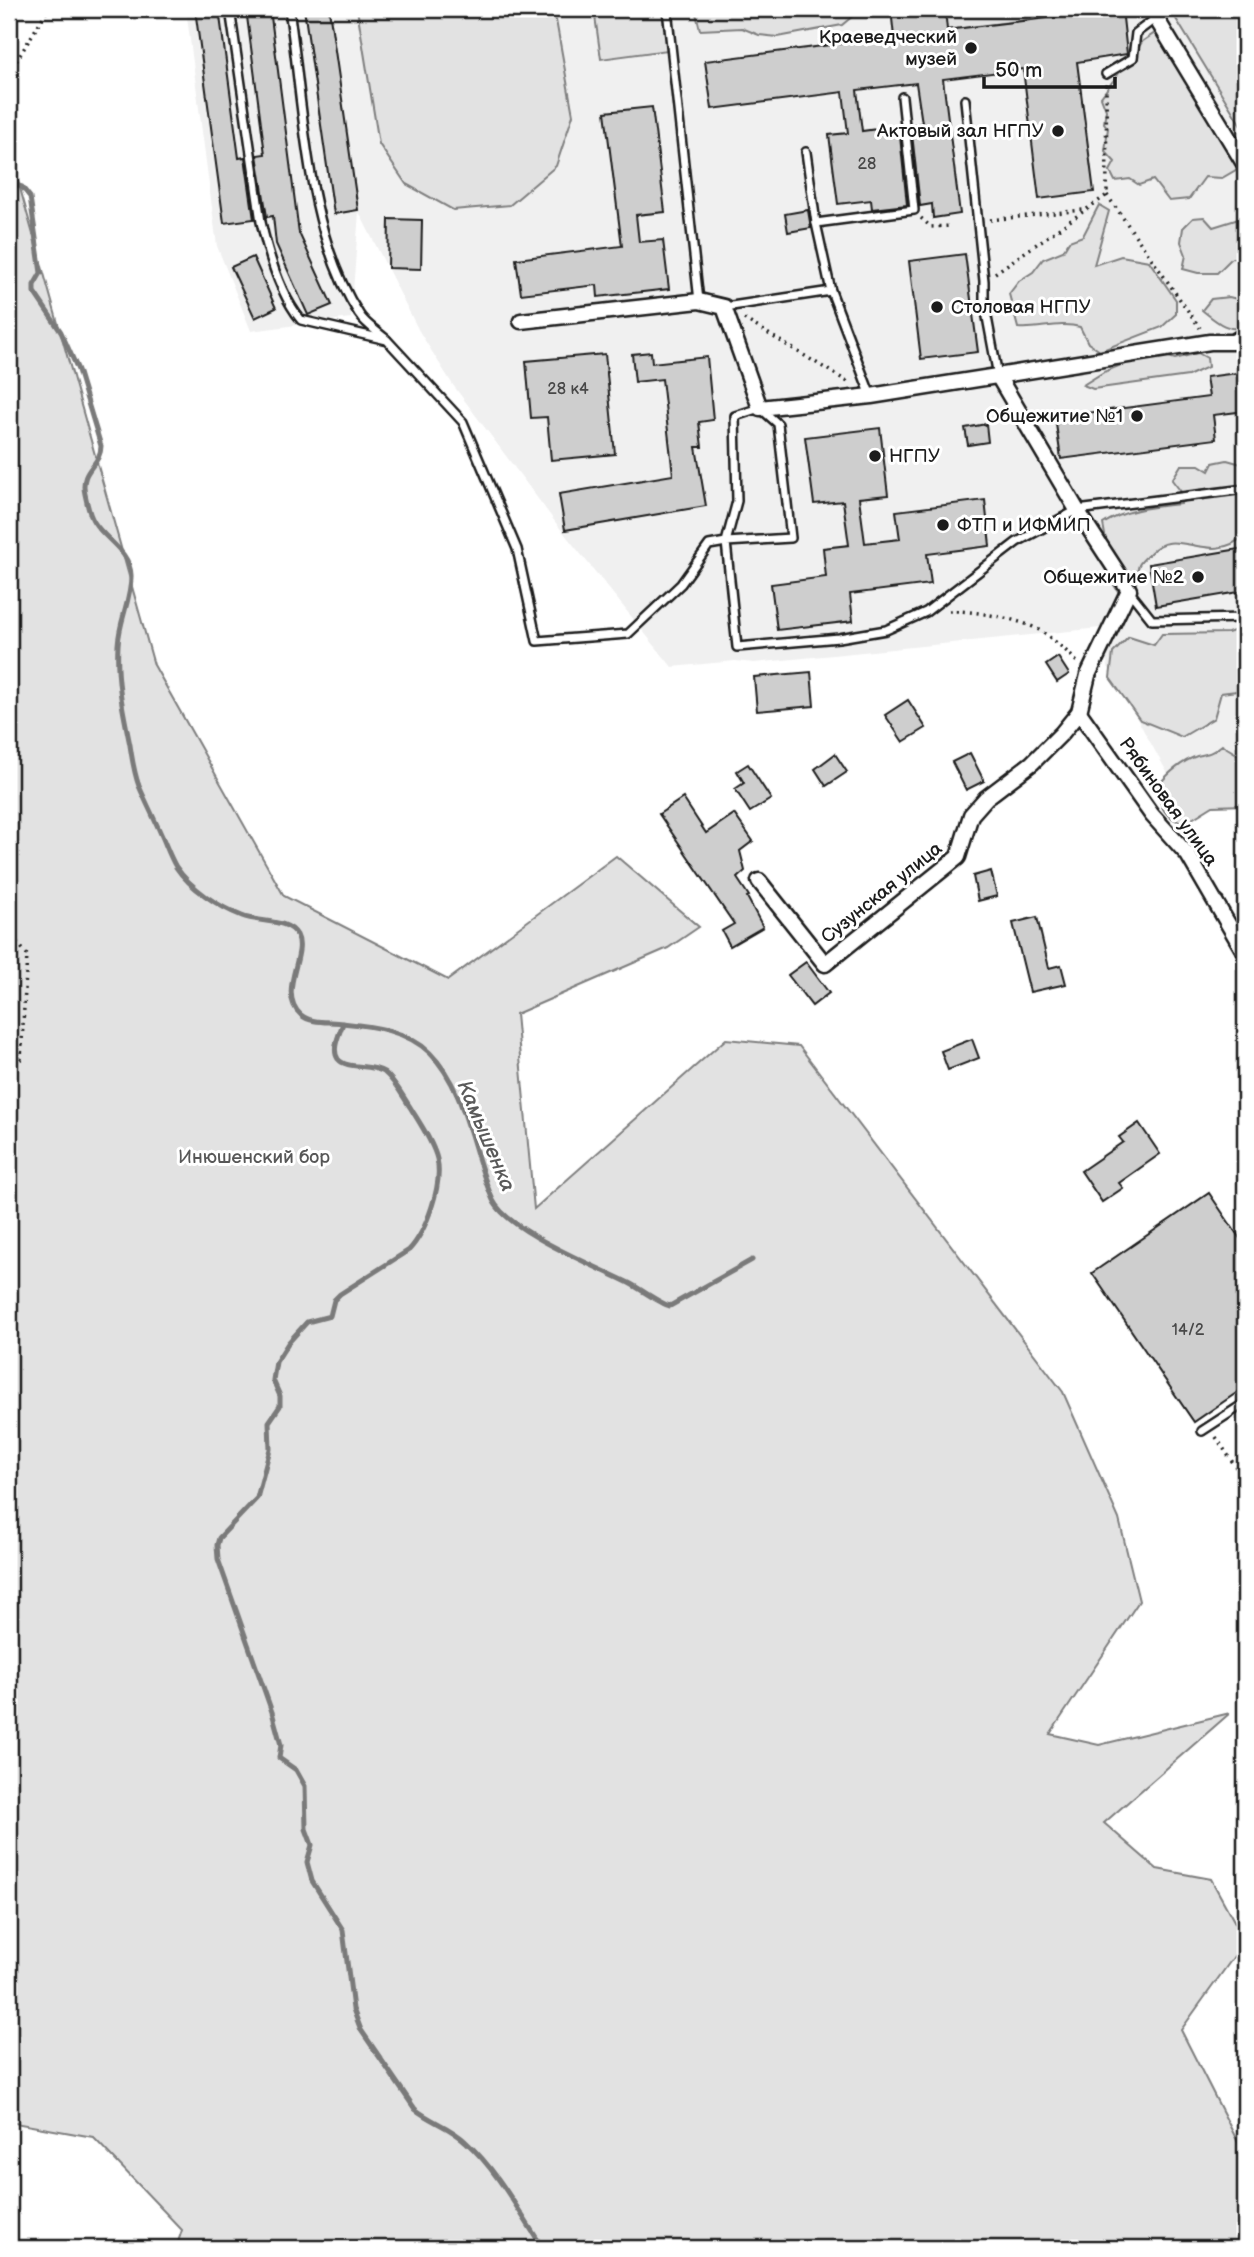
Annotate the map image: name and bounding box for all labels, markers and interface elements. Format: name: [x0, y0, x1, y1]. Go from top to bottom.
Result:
place label: Краеведческий музей: [819, 26, 957, 71]
marker: Краеведческий музей: [963, 40, 979, 56]
scale bar: [984, 46, 1116, 90]
text: 50 m: [995, 58, 1042, 83]
place label: Актовый зал НГПУ: [876, 120, 1044, 143]
marker: Актовый зал НГПУ: [1050, 123, 1066, 139]
house number: 28: [858, 155, 876, 174]
place label: Столовая НГПУ: [951, 296, 1091, 319]
marker: Столовая НГПУ: [929, 299, 945, 315]
house number: 28 к4: [547, 380, 589, 399]
place label: Общежитие №1: [986, 405, 1123, 428]
marker: Общежитие №1: [1129, 408, 1145, 424]
place label: НГПУ: [889, 445, 940, 468]
marker: НГПУ: [867, 448, 883, 464]
place label: ФТП и ИФМИП: [957, 514, 1091, 537]
marker: ФТП и ИФМИП: [935, 517, 951, 533]
place label: Общежитие №2: [1043, 566, 1185, 589]
marker: Общежитие №2: [1190, 569, 1206, 585]
street label: Рябиновая улица: [1114, 733, 1222, 871]
street label: Сузунская улица: [817, 837, 947, 949]
water label: Камышенка: [451, 1077, 521, 1195]
park label: Инюшенский бор: [178, 1146, 330, 1169]
house number: 14/2: [1172, 1321, 1205, 1340]

